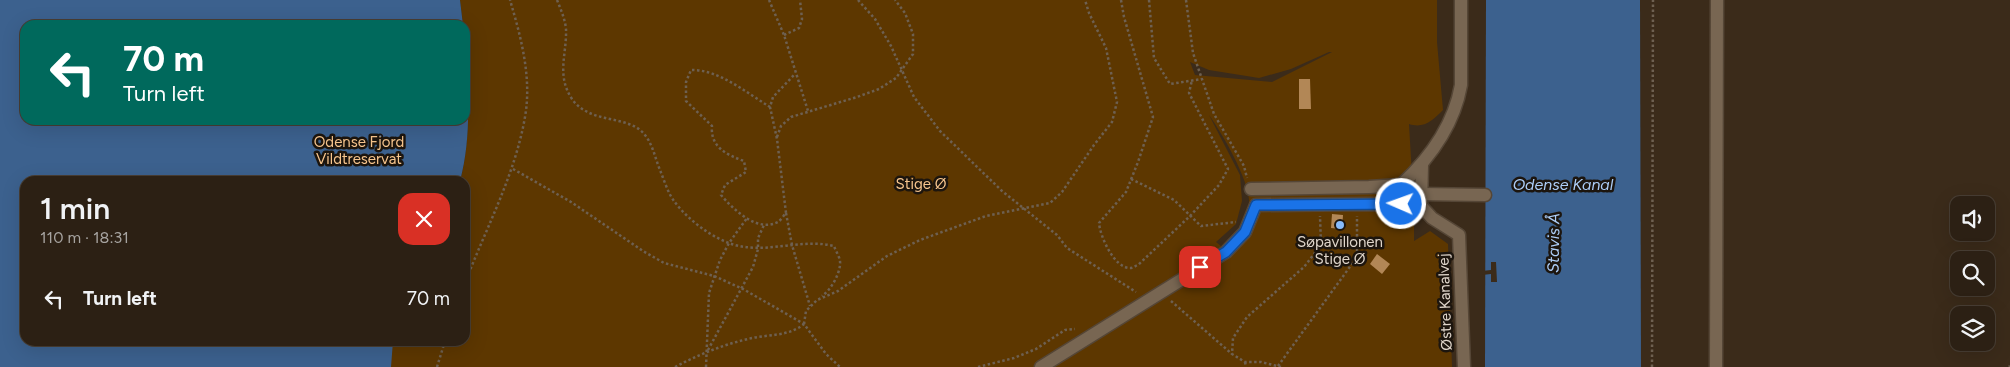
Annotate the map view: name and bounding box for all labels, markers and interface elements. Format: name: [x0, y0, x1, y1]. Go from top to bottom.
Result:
text: 70 m: [123, 38, 204, 80]
icon: left: [40, 40, 105, 105]
text: Turn left: [123, 80, 205, 107]
park label: Odense Fjord Vildtreservat: [314, 133, 404, 168]
park label: Stige Ø: [896, 175, 947, 193]
water label: Odense Kanal: [1513, 175, 1614, 194]
position arrow: [1374, 177, 1426, 229]
text: 1 min: [40, 190, 110, 227]
button: close: [398, 193, 450, 245]
map controls: [1950, 196, 1995, 351]
button: sound: [1950, 196, 1995, 241]
water label: Stavis Å: [1543, 213, 1564, 273]
marker: Søpavillonen Stige Ø: [1334, 219, 1346, 231]
text: 110 m · 18:31: [40, 228, 129, 247]
place label: Søpavillonen Stige Ø: [1297, 233, 1383, 268]
pin: [1179, 246, 1221, 288]
button: search: [1950, 251, 1995, 296]
icon: arrive: [1186, 253, 1214, 281]
street label: Østre Kanalvej: [1434, 253, 1456, 351]
icon: left: [40, 285, 68, 313]
text: Turn left: [83, 287, 157, 310]
text: 70 m: [407, 287, 450, 310]
button: layers: [1950, 306, 1995, 351]

